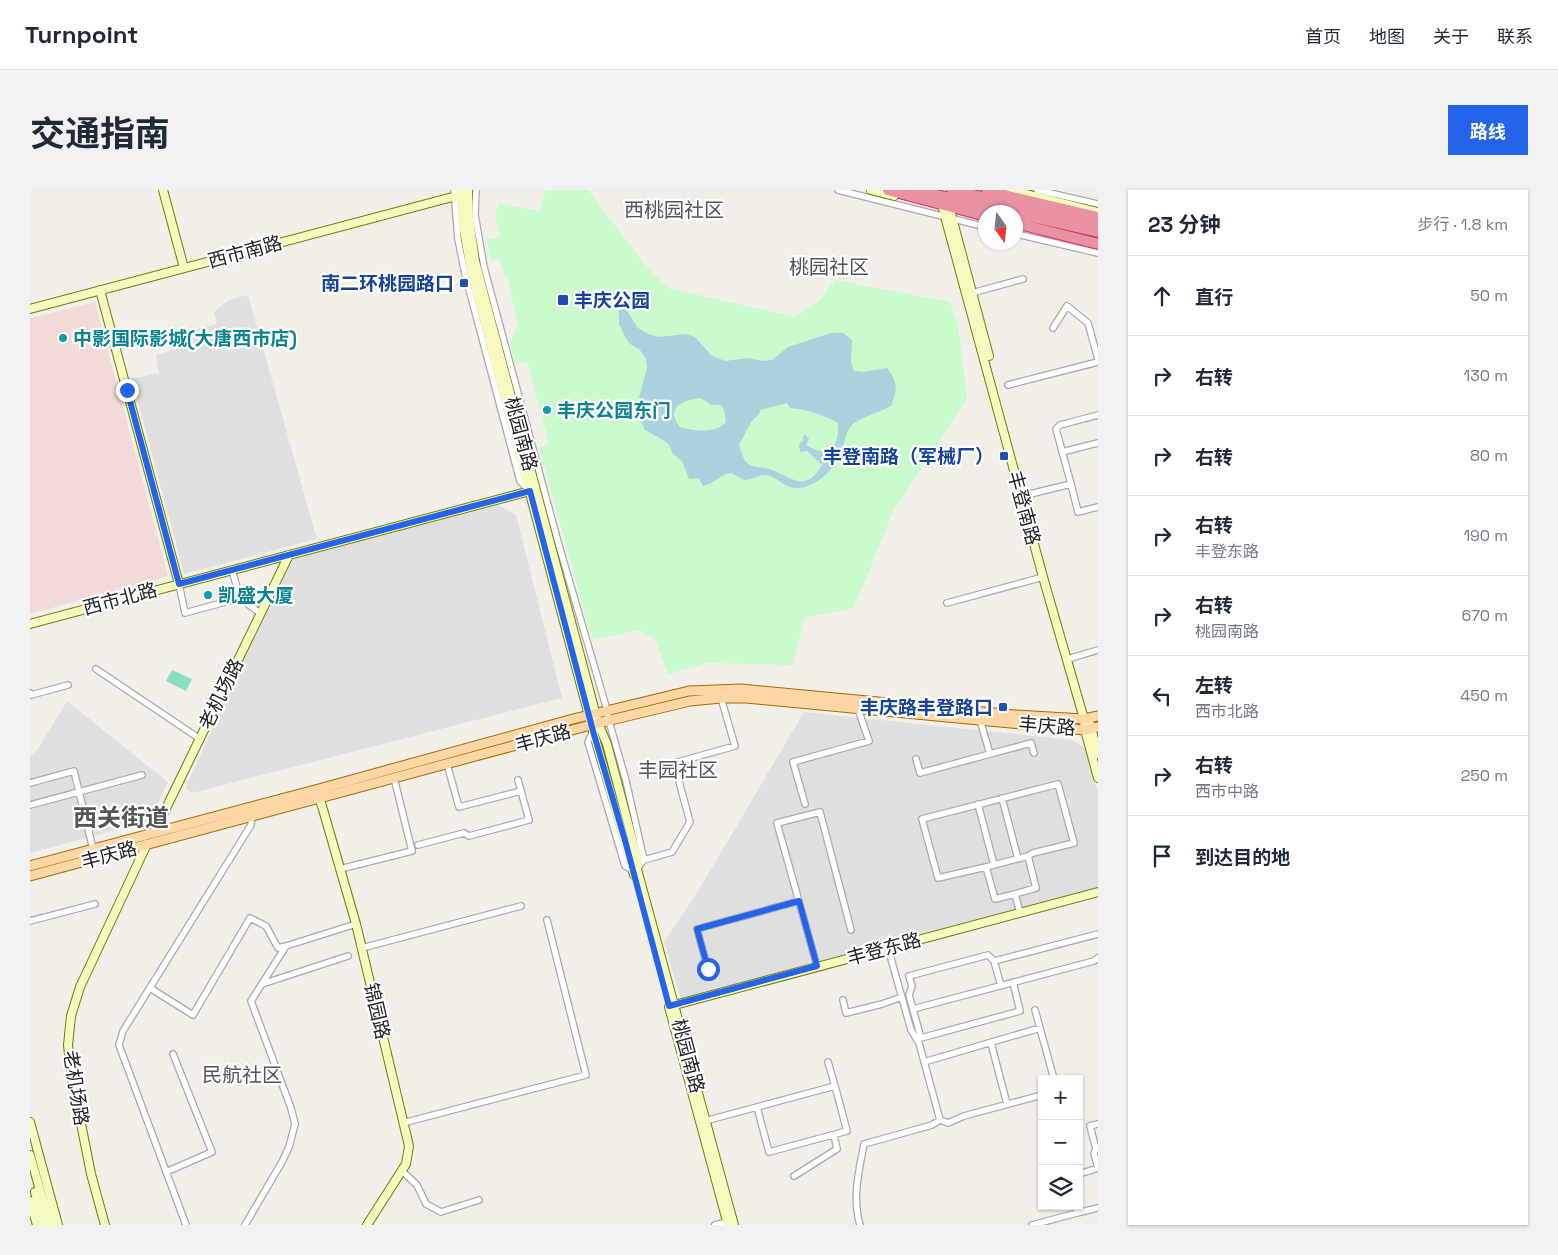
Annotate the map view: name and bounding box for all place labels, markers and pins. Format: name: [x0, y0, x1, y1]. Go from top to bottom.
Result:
place label: 南二环桃园路口: [321, 271, 454, 296]
marker: 南二环桃园路口: [458, 277, 470, 289]
place label: 丰庆公园: [574, 288, 650, 313]
marker: 丰庆公园: [556, 293, 570, 307]
place label: 中影国际影城(大唐西市店): [73, 326, 297, 351]
marker: 中影国际影城(大唐西市店): [57, 332, 69, 344]
place label: 丰庆公园东门: [557, 398, 671, 423]
marker: 丰庆公园东门: [541, 404, 553, 416]
place label: 丰登南路（军械厂）: [823, 444, 994, 469]
marker: 丰登南路（军械厂）: [998, 450, 1010, 462]
place label: 凯盛大厦: [218, 583, 294, 608]
marker: 凯盛大厦: [202, 589, 214, 601]
place label: 丰庆路丰登路口: [860, 695, 993, 720]
marker: 丰庆路丰登路口: [997, 701, 1009, 713]

